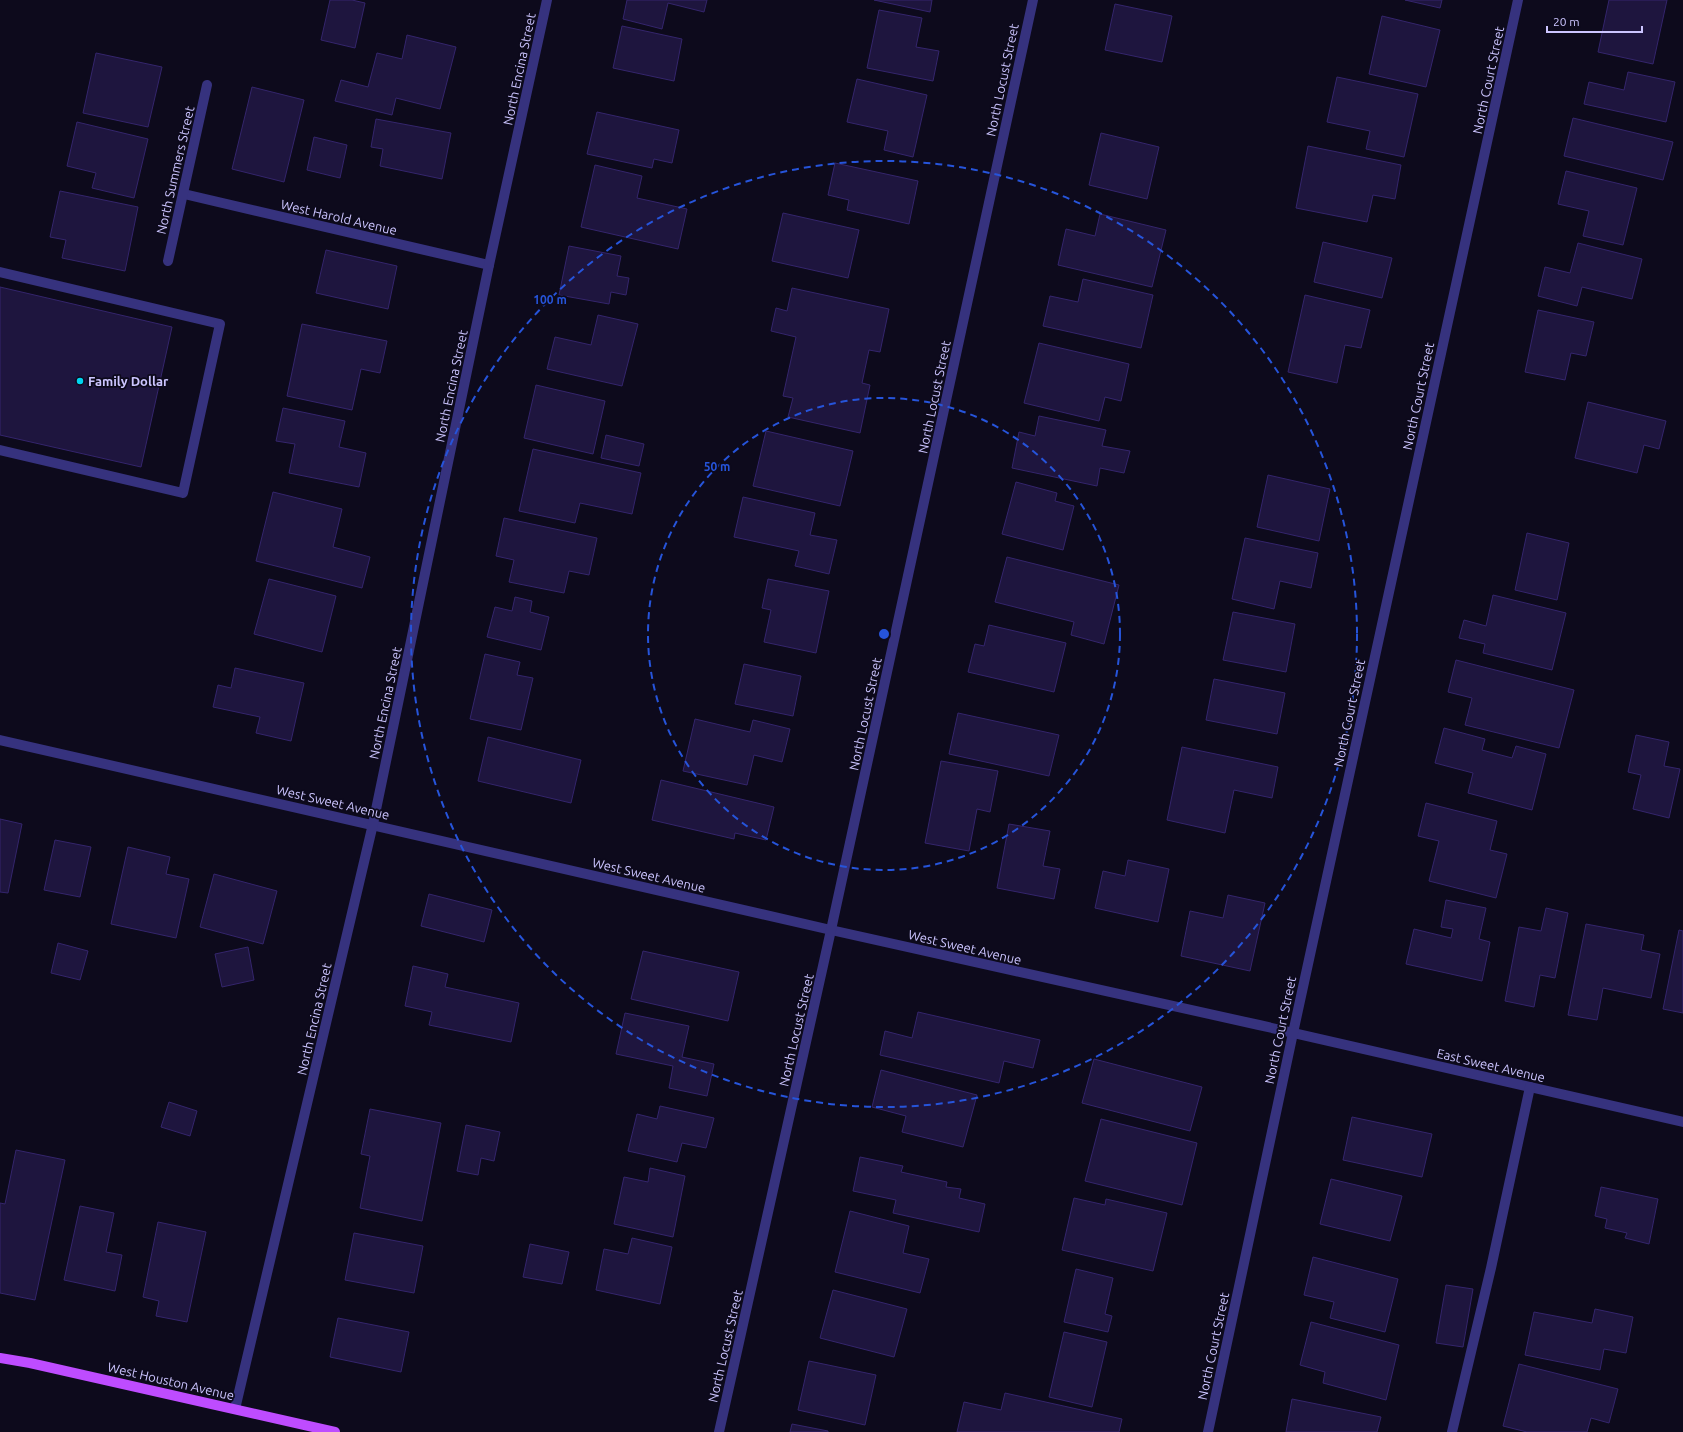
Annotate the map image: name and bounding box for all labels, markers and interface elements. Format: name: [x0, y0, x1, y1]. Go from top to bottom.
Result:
scale bar: [1547, 8, 1642, 34]
street label: North Encina Street: [500, 11, 538, 127]
text: 20 m: [1553, 15, 1580, 28]
street label: North Locust Street: [983, 22, 1021, 138]
street label: North Court Street: [1470, 25, 1506, 135]
street label: North Summers Street: [153, 105, 197, 235]
street label: West Harold Avenue: [280, 197, 398, 237]
text: 100 m: [533, 293, 567, 306]
street label: North Encina Street: [432, 328, 470, 444]
street label: North Locust Street: [915, 339, 953, 455]
street label: North Court Street: [1400, 341, 1436, 451]
place label: Family Dollar: [88, 374, 169, 388]
marker: Family Dollar: [75, 376, 85, 386]
text: 50 m: [704, 460, 730, 473]
centre of rings: [877, 627, 891, 641]
street label: North Encina Street: [366, 645, 404, 761]
street label: North Locust Street: [846, 656, 884, 772]
street label: North Court Street: [1331, 658, 1367, 768]
street label: West Sweet Avenue: [275, 782, 391, 822]
street label: West Sweet Avenue: [591, 855, 707, 895]
street label: West Sweet Avenue: [907, 927, 1023, 967]
street label: North Encina Street: [294, 962, 334, 1076]
street label: North Locust Street: [776, 972, 816, 1088]
street label: North Court Street: [1262, 975, 1298, 1085]
street label: East Sweet Avenue: [1435, 1046, 1547, 1084]
street label: North Locust Street: [705, 1288, 745, 1404]
street label: North Court Street: [1195, 1291, 1231, 1401]
street label: West Houston Avenue: [106, 1360, 236, 1402]

